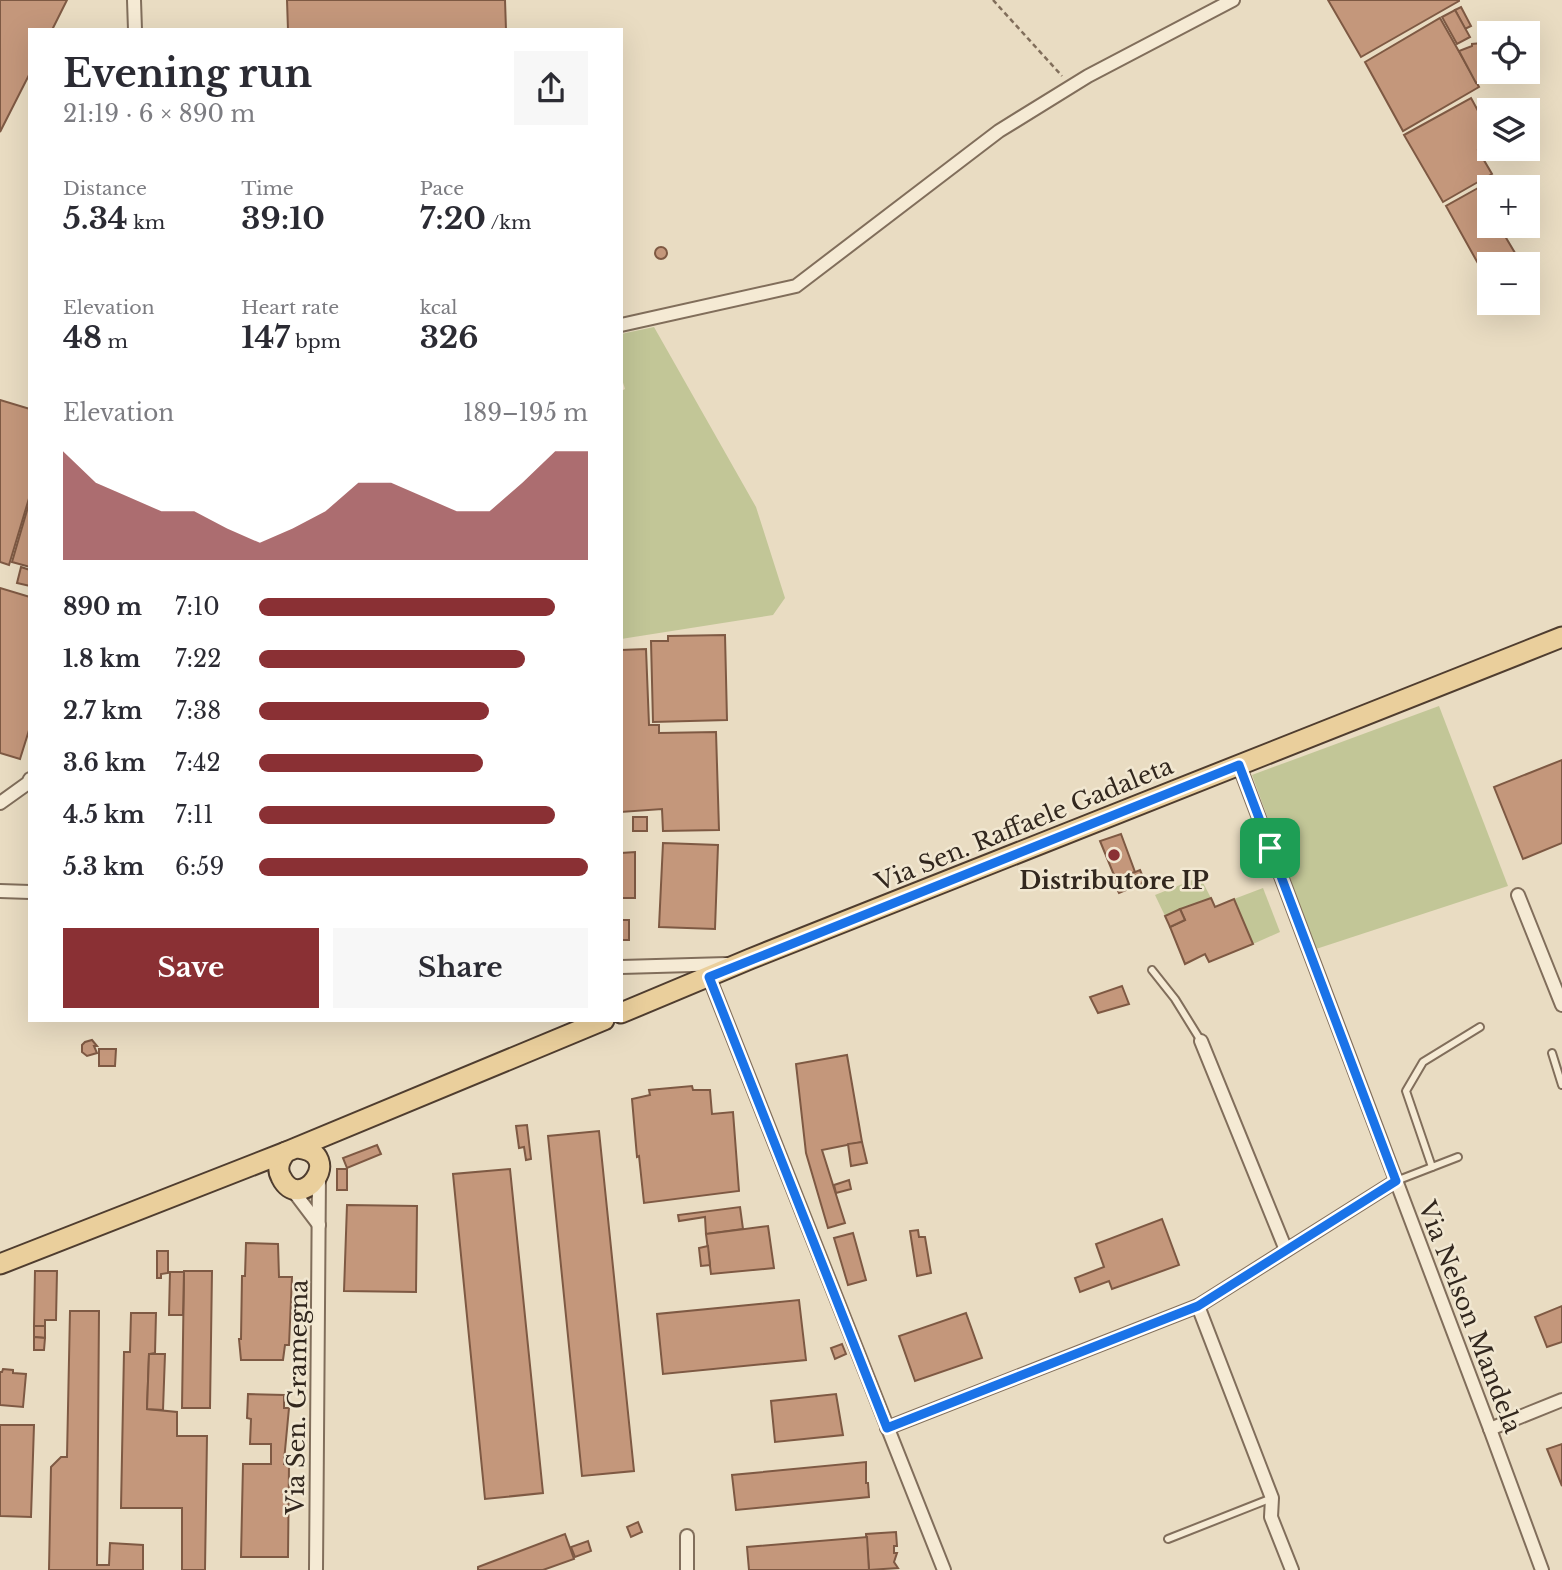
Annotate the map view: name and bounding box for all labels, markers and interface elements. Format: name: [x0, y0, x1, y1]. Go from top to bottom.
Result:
map controls: [1477, 21, 1540, 315]
button: locate: [1477, 21, 1540, 84]
text: Evening run: [63, 50, 312, 97]
button: share: [514, 51, 588, 125]
button: layers: [1477, 98, 1540, 161]
text: 21:19 · 6 × 890 m: [63, 100, 255, 128]
button: +: [1477, 175, 1540, 238]
text: Distance: [63, 177, 147, 200]
text: Time: [241, 177, 294, 200]
text: Pace: [420, 177, 464, 200]
text: 5.34: [63, 200, 128, 237]
text: 39:10: [241, 200, 325, 237]
text: 7:20: [420, 200, 486, 237]
text: km: [128, 211, 165, 234]
text: /km: [486, 211, 531, 234]
button: −: [1477, 252, 1540, 315]
text: Elevation: [63, 296, 155, 319]
text: Heart rate: [241, 296, 339, 319]
text: kcal: [420, 296, 458, 319]
text: 48: [63, 319, 102, 356]
text: 147: [241, 319, 290, 356]
text: 326: [420, 319, 479, 356]
text: m: [102, 330, 128, 353]
text: bpm: [290, 330, 341, 353]
text: Elevation: [63, 399, 174, 427]
text: 189–195 m: [463, 399, 588, 427]
text: 890 m: [63, 593, 142, 621]
text: 7:10: [175, 593, 220, 621]
text: 1.8 km: [63, 645, 140, 673]
text: 7:22: [175, 645, 221, 673]
text: 2.7 km: [63, 697, 142, 725]
text: 7:38: [175, 697, 221, 725]
text: 3.6 km: [63, 749, 146, 777]
text: 7:42: [175, 749, 221, 777]
street label: Via Sen. Raffaele Gadaleta: [870, 751, 1178, 897]
text: 4.5 km: [63, 801, 145, 829]
text: 7:11: [175, 801, 214, 829]
pin: [1240, 818, 1300, 878]
icon: arrive: [1251, 829, 1289, 867]
marker: Distributore IP: [1106, 847, 1122, 863]
text: 5.3 km: [63, 853, 144, 881]
text: 6:59: [175, 853, 224, 881]
place label: Distributore IP: [1019, 866, 1209, 895]
button: Save: [63, 928, 319, 1008]
button: Share: [333, 928, 588, 1008]
street label: Via Nelson Mandela: [1412, 1196, 1528, 1438]
street label: Via Sen. Gramegna: [280, 1279, 314, 1516]

